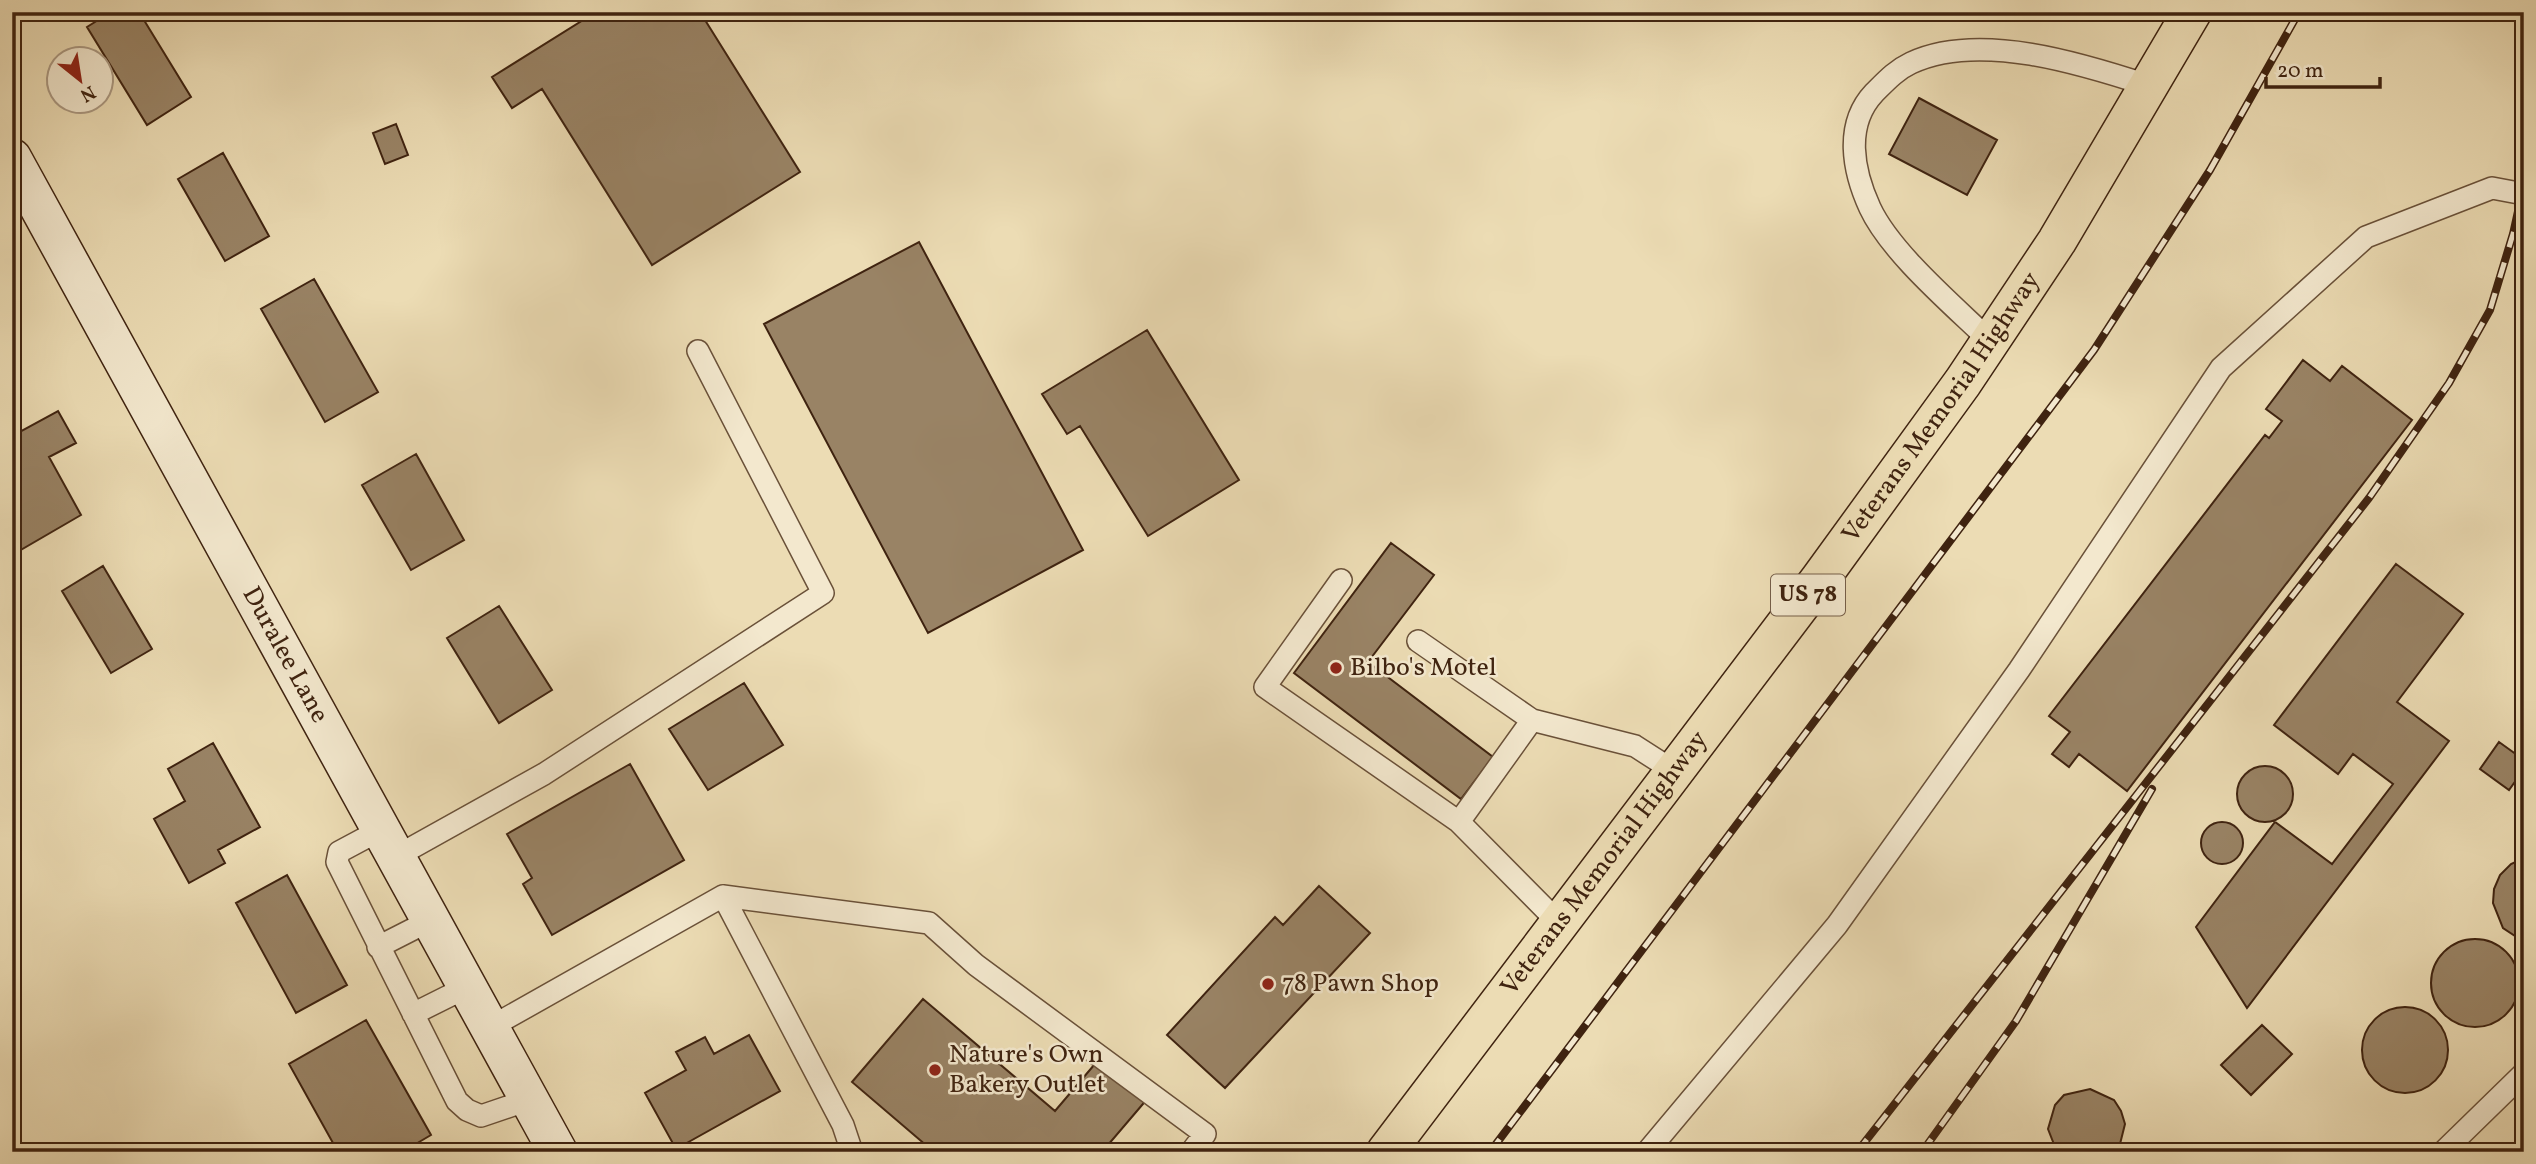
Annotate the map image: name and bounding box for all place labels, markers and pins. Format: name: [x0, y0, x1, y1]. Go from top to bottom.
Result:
place label: Bilbo's Motel: [1350, 650, 1497, 686]
marker: Bilbo's Motel: [1328, 660, 1344, 676]
place label: 78 Pawn Shop: [1282, 966, 1439, 1002]
marker: 78 Pawn Shop: [1260, 976, 1276, 992]
place label: Nature's Own Bakery Outlet: [949, 1037, 1106, 1103]
marker: Nature's Own Bakery Outlet: [927, 1062, 943, 1078]

